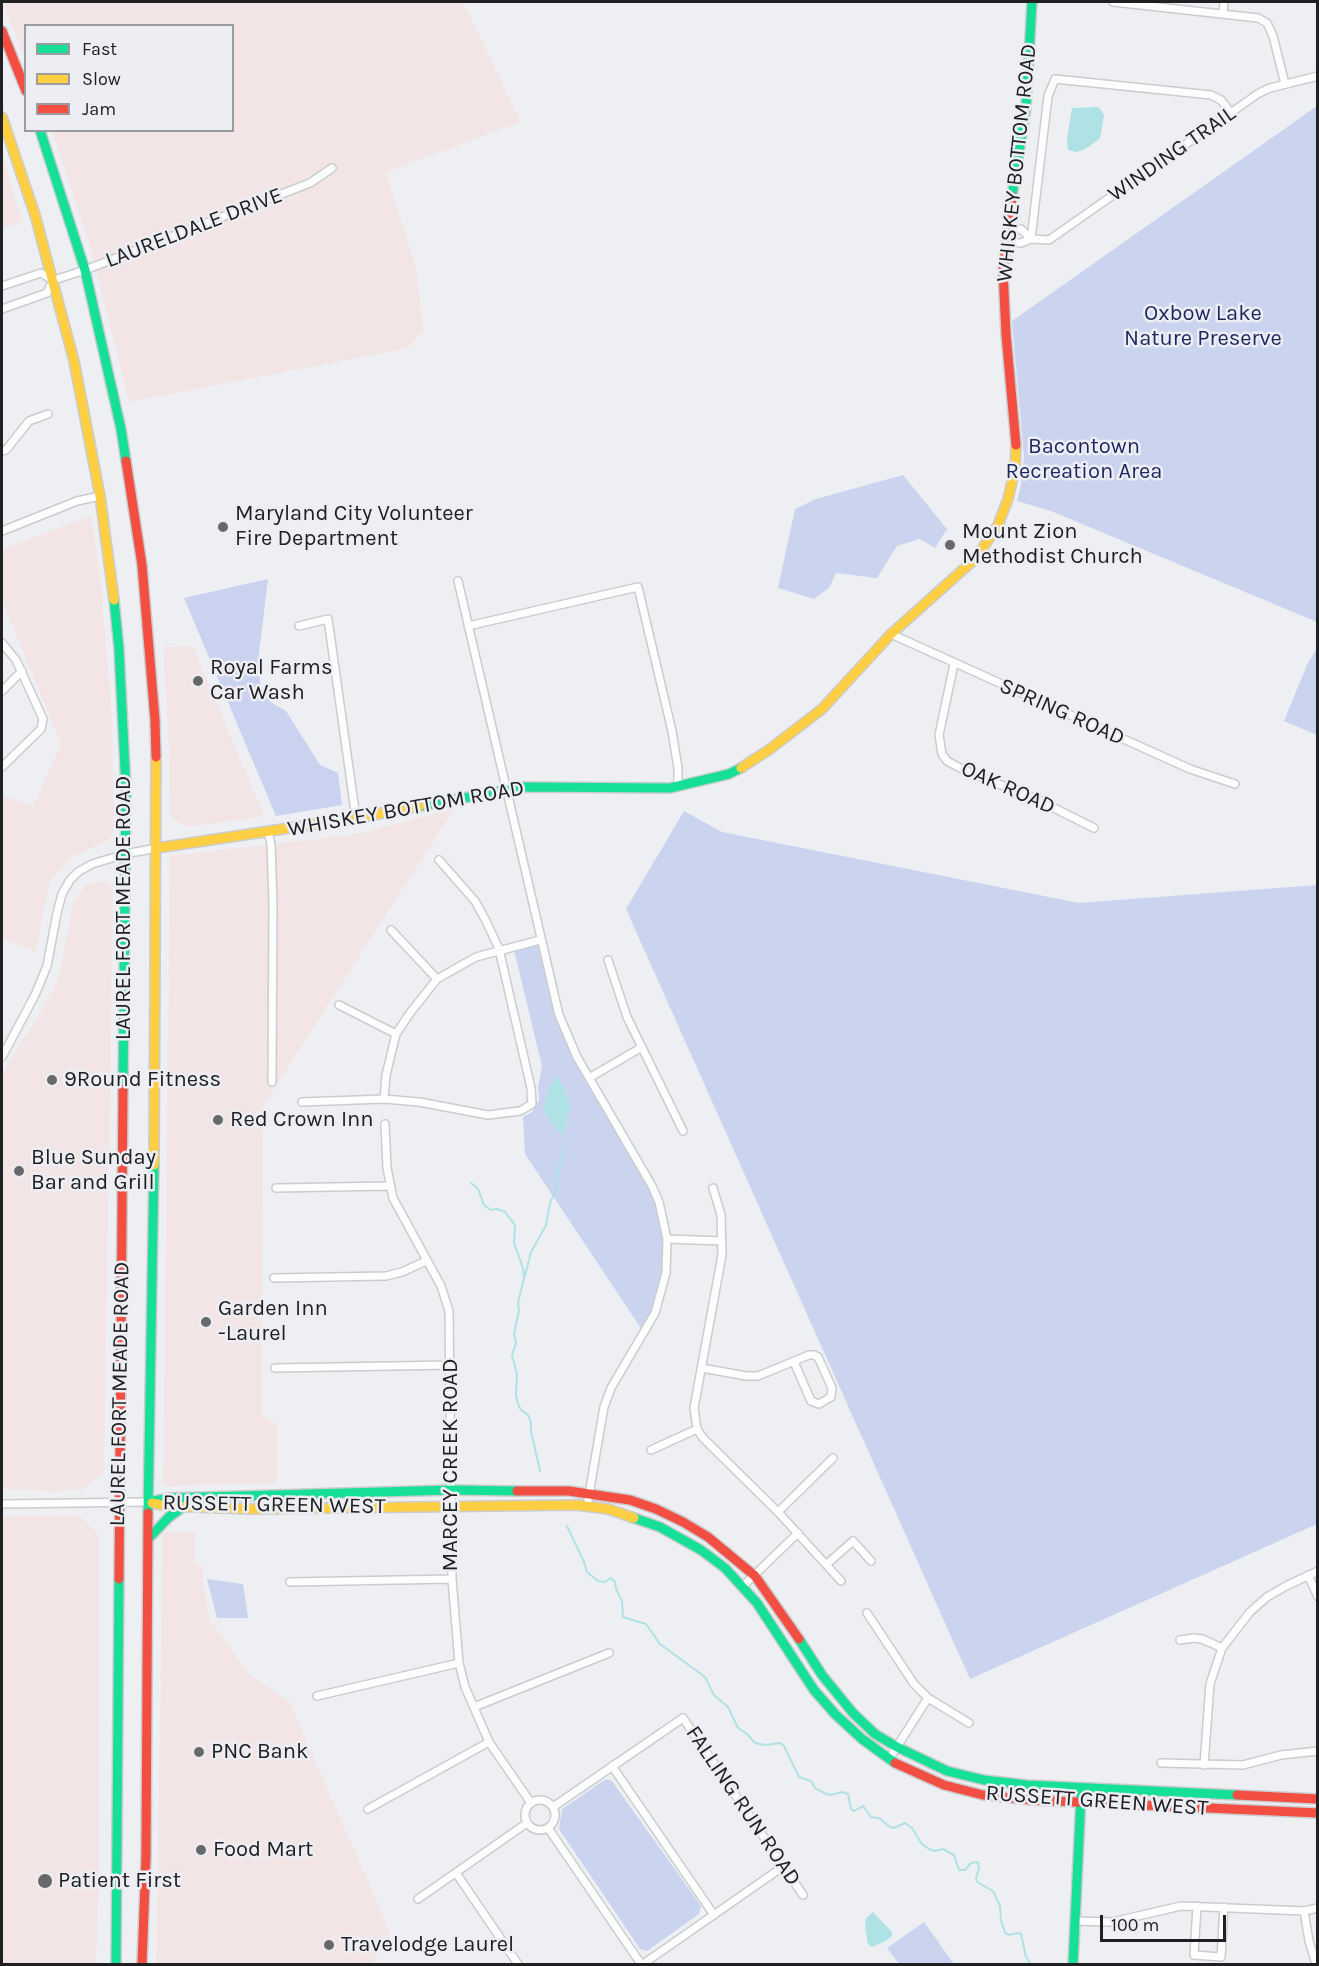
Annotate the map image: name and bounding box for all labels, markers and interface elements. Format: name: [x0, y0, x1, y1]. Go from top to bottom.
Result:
legend: [24, 24, 234, 132]
text: Fast: [82, 38, 117, 60]
street label: WHISKEY BOTTOM ROAD: [991, 42, 1043, 284]
text: Slow: [82, 68, 121, 90]
text: Jam: [82, 98, 116, 120]
street label: WINDING TRAIL: [1103, 100, 1241, 208]
street label: LAURELDALE DRIVE: [102, 182, 286, 274]
park label: Oxbow Lake Nature Preserve: [1124, 301, 1282, 352]
park label: Bacontown Recreation Area: [1006, 434, 1162, 486]
place label: Maryland City Volunteer Fire Department: [235, 501, 473, 552]
place label: Mount Zion Methodist Church: [962, 519, 1143, 570]
marker: Maryland City Volunteer Fire Department: [216, 520, 230, 534]
marker: Mount Zion Methodist Church: [943, 538, 957, 552]
place label: Royal Farms Car Wash: [210, 655, 332, 706]
street label: SPRING ROAD: [995, 673, 1129, 751]
marker: Royal Farms Car Wash: [191, 674, 205, 688]
street label: OAK ROAD: [957, 756, 1059, 820]
street label: WHISKEY BOTTOM ROAD: [286, 775, 526, 843]
street label: LAUREL FORT MEADE ROAD: [111, 776, 137, 1040]
place label: 9Round Fitness: [64, 1067, 221, 1093]
marker: 9Round Fitness: [45, 1073, 59, 1087]
place label: Red Crown Inn: [230, 1107, 374, 1133]
marker: Red Crown Inn: [211, 1113, 225, 1127]
place label: Blue Sunday Bar and Grill: [31, 1145, 156, 1196]
marker: Blue Sunday Bar and Grill: [12, 1164, 26, 1178]
street label: LAUREL FORT MEADE ROAD: [104, 1261, 136, 1527]
place label: Garden Inn -Laurel: [218, 1296, 328, 1348]
marker: Garden Inn -Laurel: [199, 1315, 213, 1329]
street label: MARCEY CREEK ROAD: [438, 1358, 464, 1572]
street label: RUSSETT GREEN WEST: [162, 1490, 386, 1520]
street label: FALLING RUN ROAD: [680, 1721, 806, 1891]
place label: PNC Bank: [211, 1739, 308, 1765]
marker: PNC Bank: [192, 1745, 206, 1759]
street label: RUSSETT GREEN WEST: [985, 1780, 1209, 1822]
place label: Food Mart: [213, 1837, 313, 1863]
marker: Food Mart: [194, 1843, 208, 1857]
place label: Patient First: [58, 1868, 181, 1894]
marker: Patient First: [36, 1872, 54, 1890]
scale bar: [1103, 1903, 1229, 1941]
text: 100 m: [1111, 1914, 1159, 1936]
place label: Travelodge Laurel: [341, 1932, 514, 1958]
marker: Travelodge Laurel: [322, 1938, 336, 1952]

